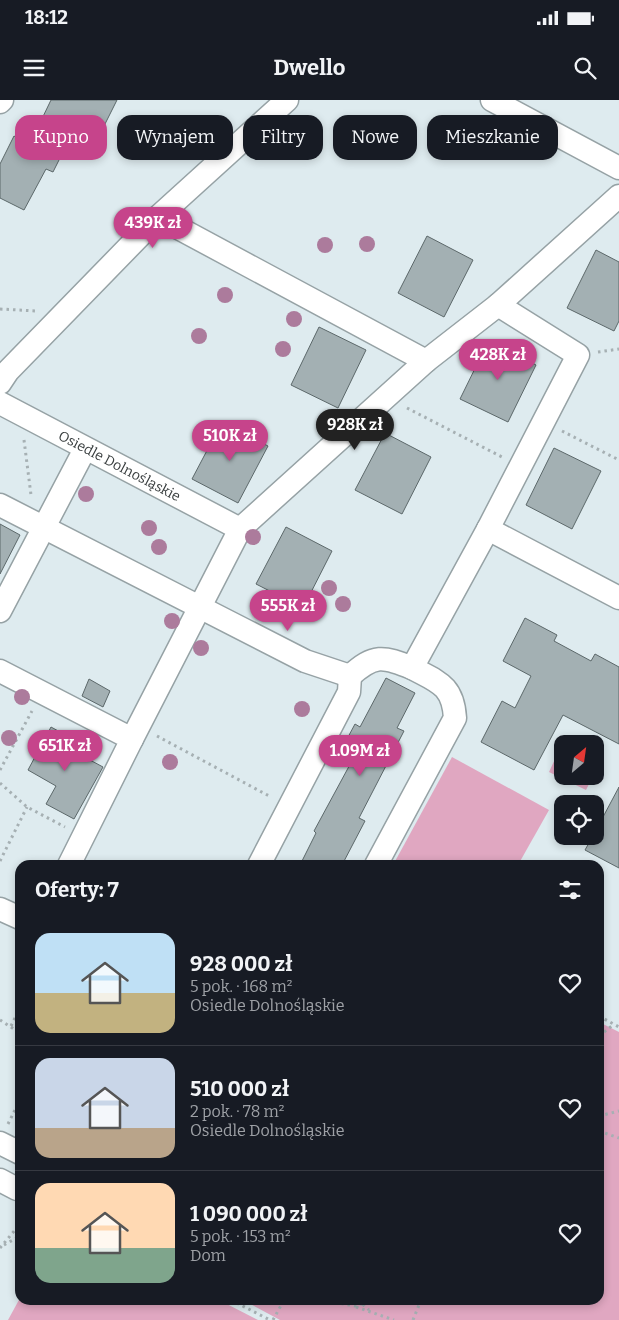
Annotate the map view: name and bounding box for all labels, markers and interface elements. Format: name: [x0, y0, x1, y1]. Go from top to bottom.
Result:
text: 18:12: [25, 6, 68, 29]
icon: menu: [20, 54, 48, 82]
text: Dwello: [274, 54, 345, 81]
icon: search: [571, 54, 599, 82]
chip: Kupno: [15, 115, 107, 160]
chip: Wynajem: [117, 115, 233, 160]
chip: Filtry: [243, 115, 323, 160]
chip: Nowe: [333, 115, 417, 160]
chip: Mieszkanie: [427, 115, 558, 160]
pin: 439K zł: [107, 206, 199, 249]
text: 439K zł: [125, 213, 181, 232]
pin: 428K zł: [452, 338, 544, 381]
text: 428K zł: [470, 345, 526, 364]
pin: 928K zł: [309, 408, 401, 451]
text: 928K zł: [327, 415, 383, 434]
pin: 510K zł: [184, 420, 276, 462]
text: 510K zł: [203, 426, 257, 445]
street label: Osiedle Dolnośląskie: [56, 427, 183, 505]
pin: 555K zł: [242, 590, 334, 632]
text: 555K zł: [261, 596, 315, 615]
pin: 651K zł: [19, 730, 111, 772]
pin: 1.09M zł: [308, 734, 412, 777]
north arrow: [554, 735, 604, 785]
map controls: [554, 735, 604, 845]
text: 651K zł: [39, 736, 91, 755]
text: 1.09M zł: [330, 741, 390, 760]
button: locate: [554, 795, 604, 845]
icon: filters: [556, 876, 584, 904]
text: Oferty: 7: [35, 877, 119, 903]
text: 928 000 zł: [190, 951, 293, 977]
icon: home: [75, 953, 135, 1013]
icon: heart: [556, 969, 584, 997]
text: 5 pok. · 168 m²: [190, 977, 292, 996]
text: Osiedle Dolnośląskie: [190, 996, 345, 1015]
text: 510 000 zł: [190, 1076, 290, 1102]
icon: home: [75, 1078, 135, 1138]
icon: heart: [556, 1094, 584, 1122]
text: 2 pok. · 78 m²: [190, 1102, 284, 1121]
text: Osiedle Dolnośląskie: [190, 1121, 345, 1140]
text: 1 090 000 zł: [190, 1201, 308, 1227]
icon: home: [75, 1203, 135, 1263]
icon: heart: [556, 1219, 584, 1247]
text: 5 pok. · 153 m²: [190, 1227, 291, 1246]
text: Dom: [190, 1246, 226, 1265]

